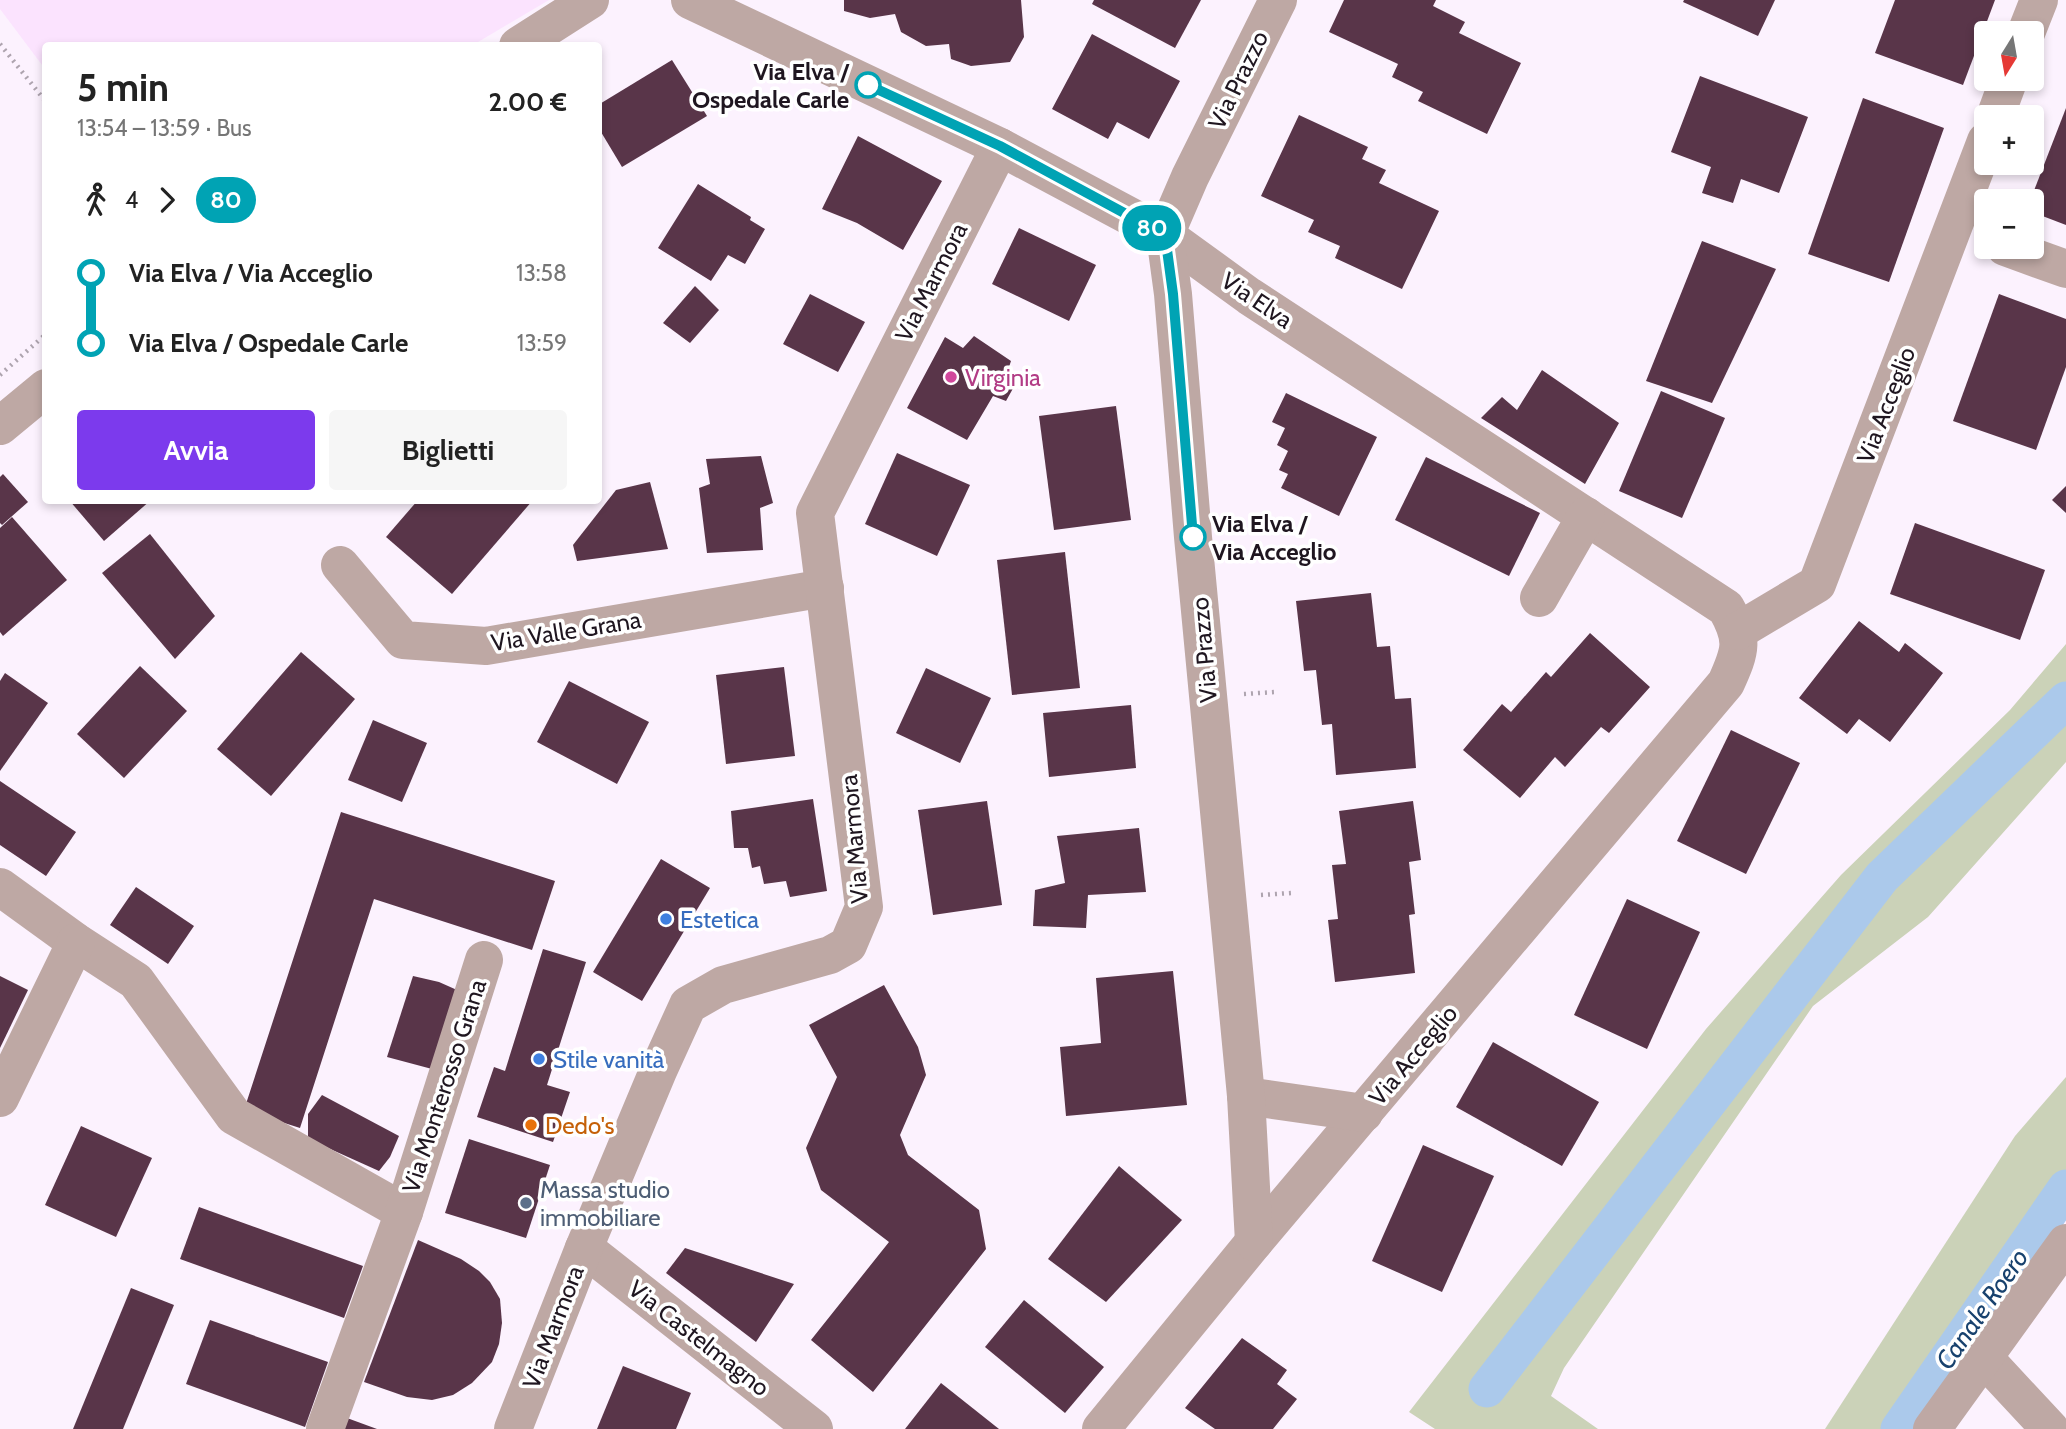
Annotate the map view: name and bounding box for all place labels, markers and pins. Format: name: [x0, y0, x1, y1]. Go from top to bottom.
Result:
place label: Via Elva / Ospedale Carle: [692, 57, 850, 114]
marker: Via Elva / Ospedale Carle: [855, 72, 881, 98]
place label: Virginia: [965, 363, 1041, 392]
marker: Virginia: [943, 369, 959, 385]
place label: Via Elva / Via Acceglio: [1212, 509, 1337, 566]
marker: Via Elva / Via Acceglio: [1180, 524, 1206, 550]
place label: Estetica: [680, 905, 759, 934]
marker: Estetica: [658, 911, 674, 927]
place label: Stile vanità: [553, 1045, 665, 1074]
marker: Stile vanità: [531, 1051, 547, 1067]
place label: Dedo's: [545, 1111, 614, 1140]
marker: Dedo's: [523, 1117, 539, 1133]
place label: Massa studio immobiliare: [540, 1175, 670, 1232]
marker: Massa studio immobiliare: [518, 1195, 534, 1211]

